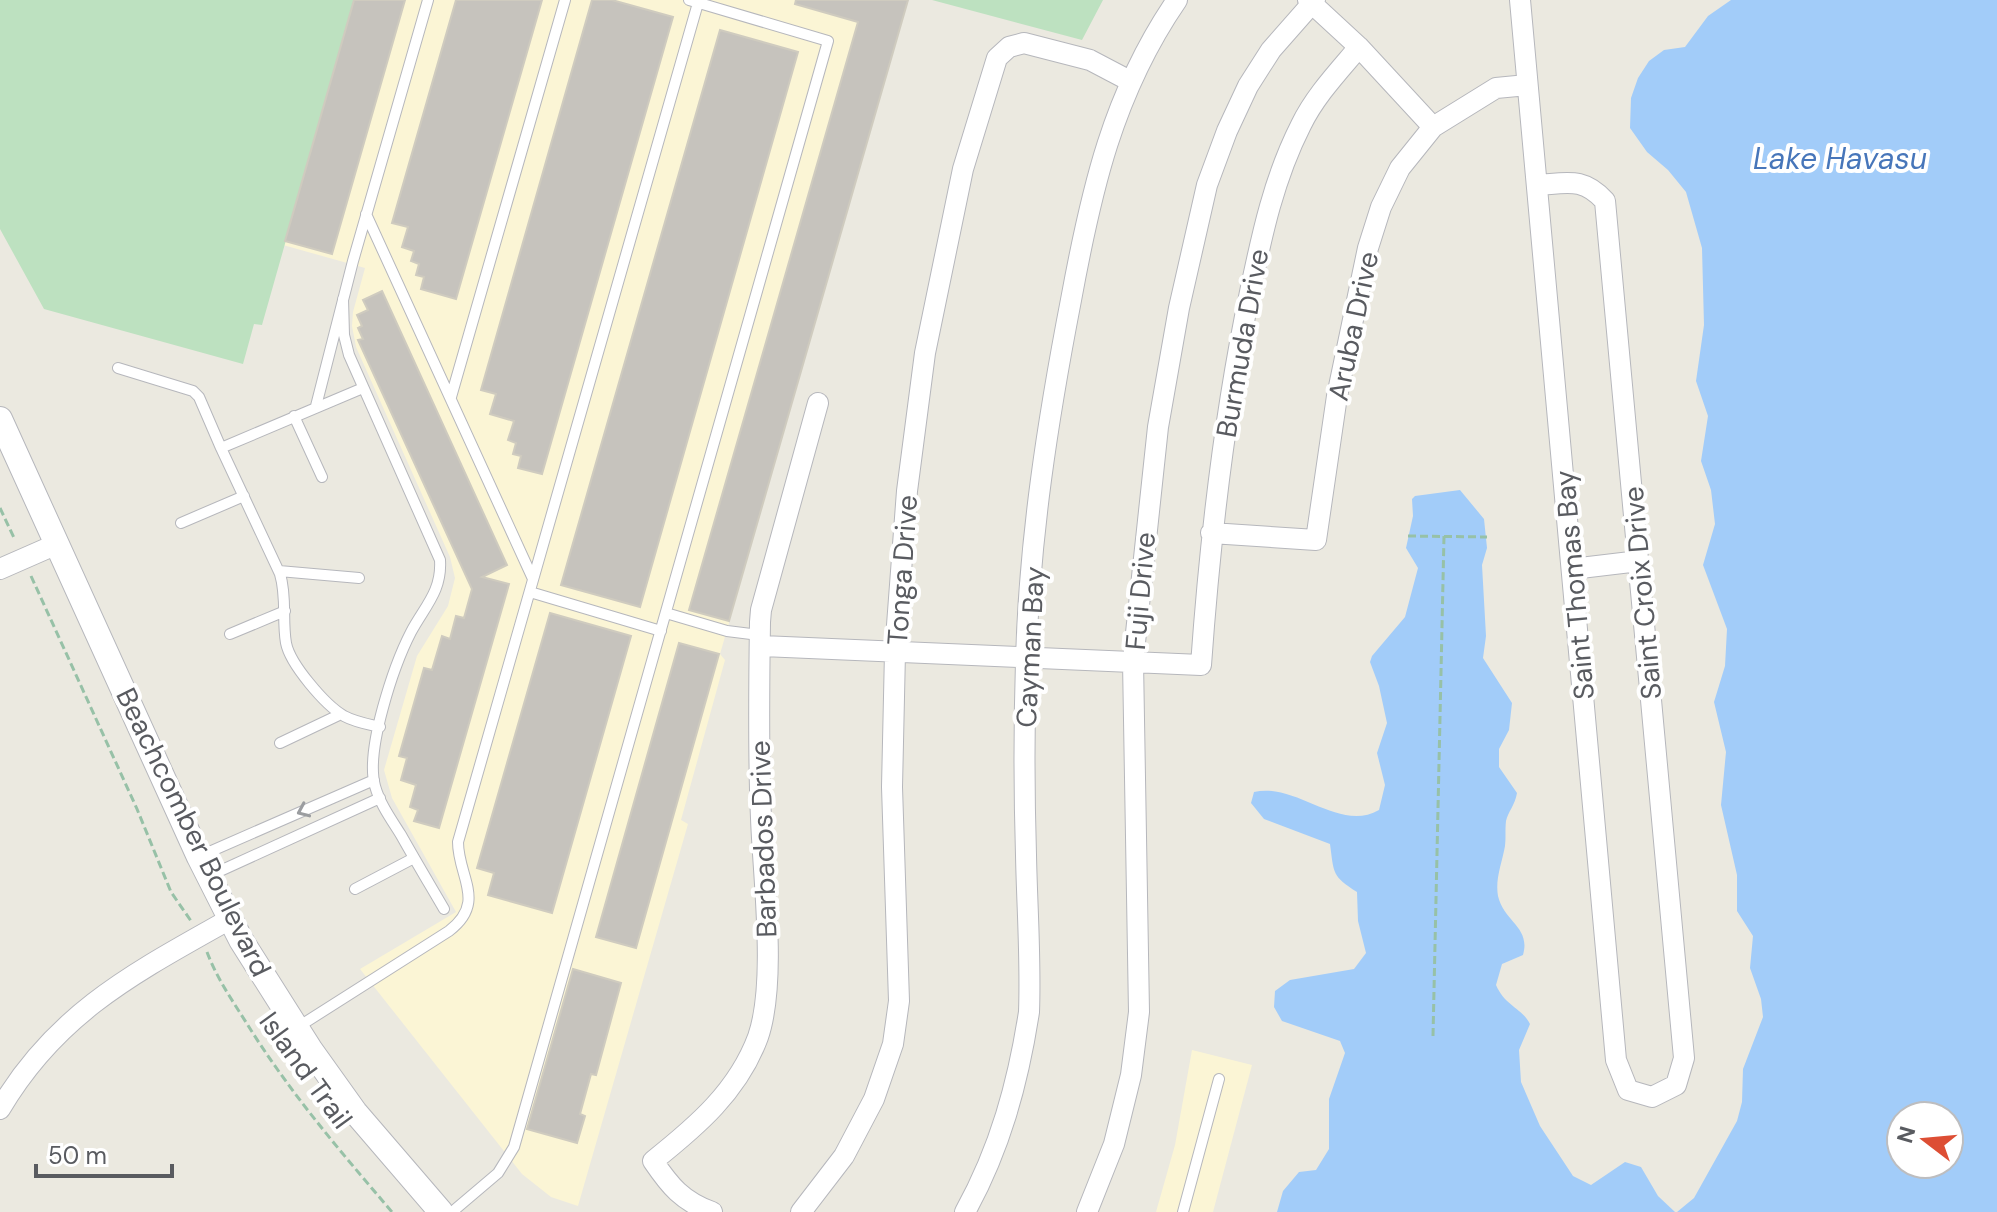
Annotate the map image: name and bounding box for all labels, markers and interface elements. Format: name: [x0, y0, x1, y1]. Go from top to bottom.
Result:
water label: Lake Havasu: [1753, 139, 1927, 178]
street label: Burmuda Drive: [1208, 246, 1277, 440]
street label: Aruba Drive: [1320, 248, 1387, 404]
street label: Saint Thomas Bay: [1546, 469, 1603, 701]
street label: Saint Croix Drive: [1615, 485, 1670, 701]
street label: Tonga Drive: [879, 494, 926, 646]
street label: Fuji Drive: [1117, 531, 1164, 652]
street label: Cayman Bay: [1008, 565, 1053, 729]
street label: Beachcomber Boulevard: [107, 682, 280, 983]
street label: Barbados Drive: [742, 740, 785, 938]
one-way arrow: [296, 802, 311, 818]
street label: Island Trail: [251, 1004, 360, 1136]
north arrow: [1885, 1100, 1965, 1180]
text: N: [1890, 1123, 1922, 1146]
scale bar: [36, 1128, 172, 1178]
text: 50 m: [48, 1140, 107, 1171]

